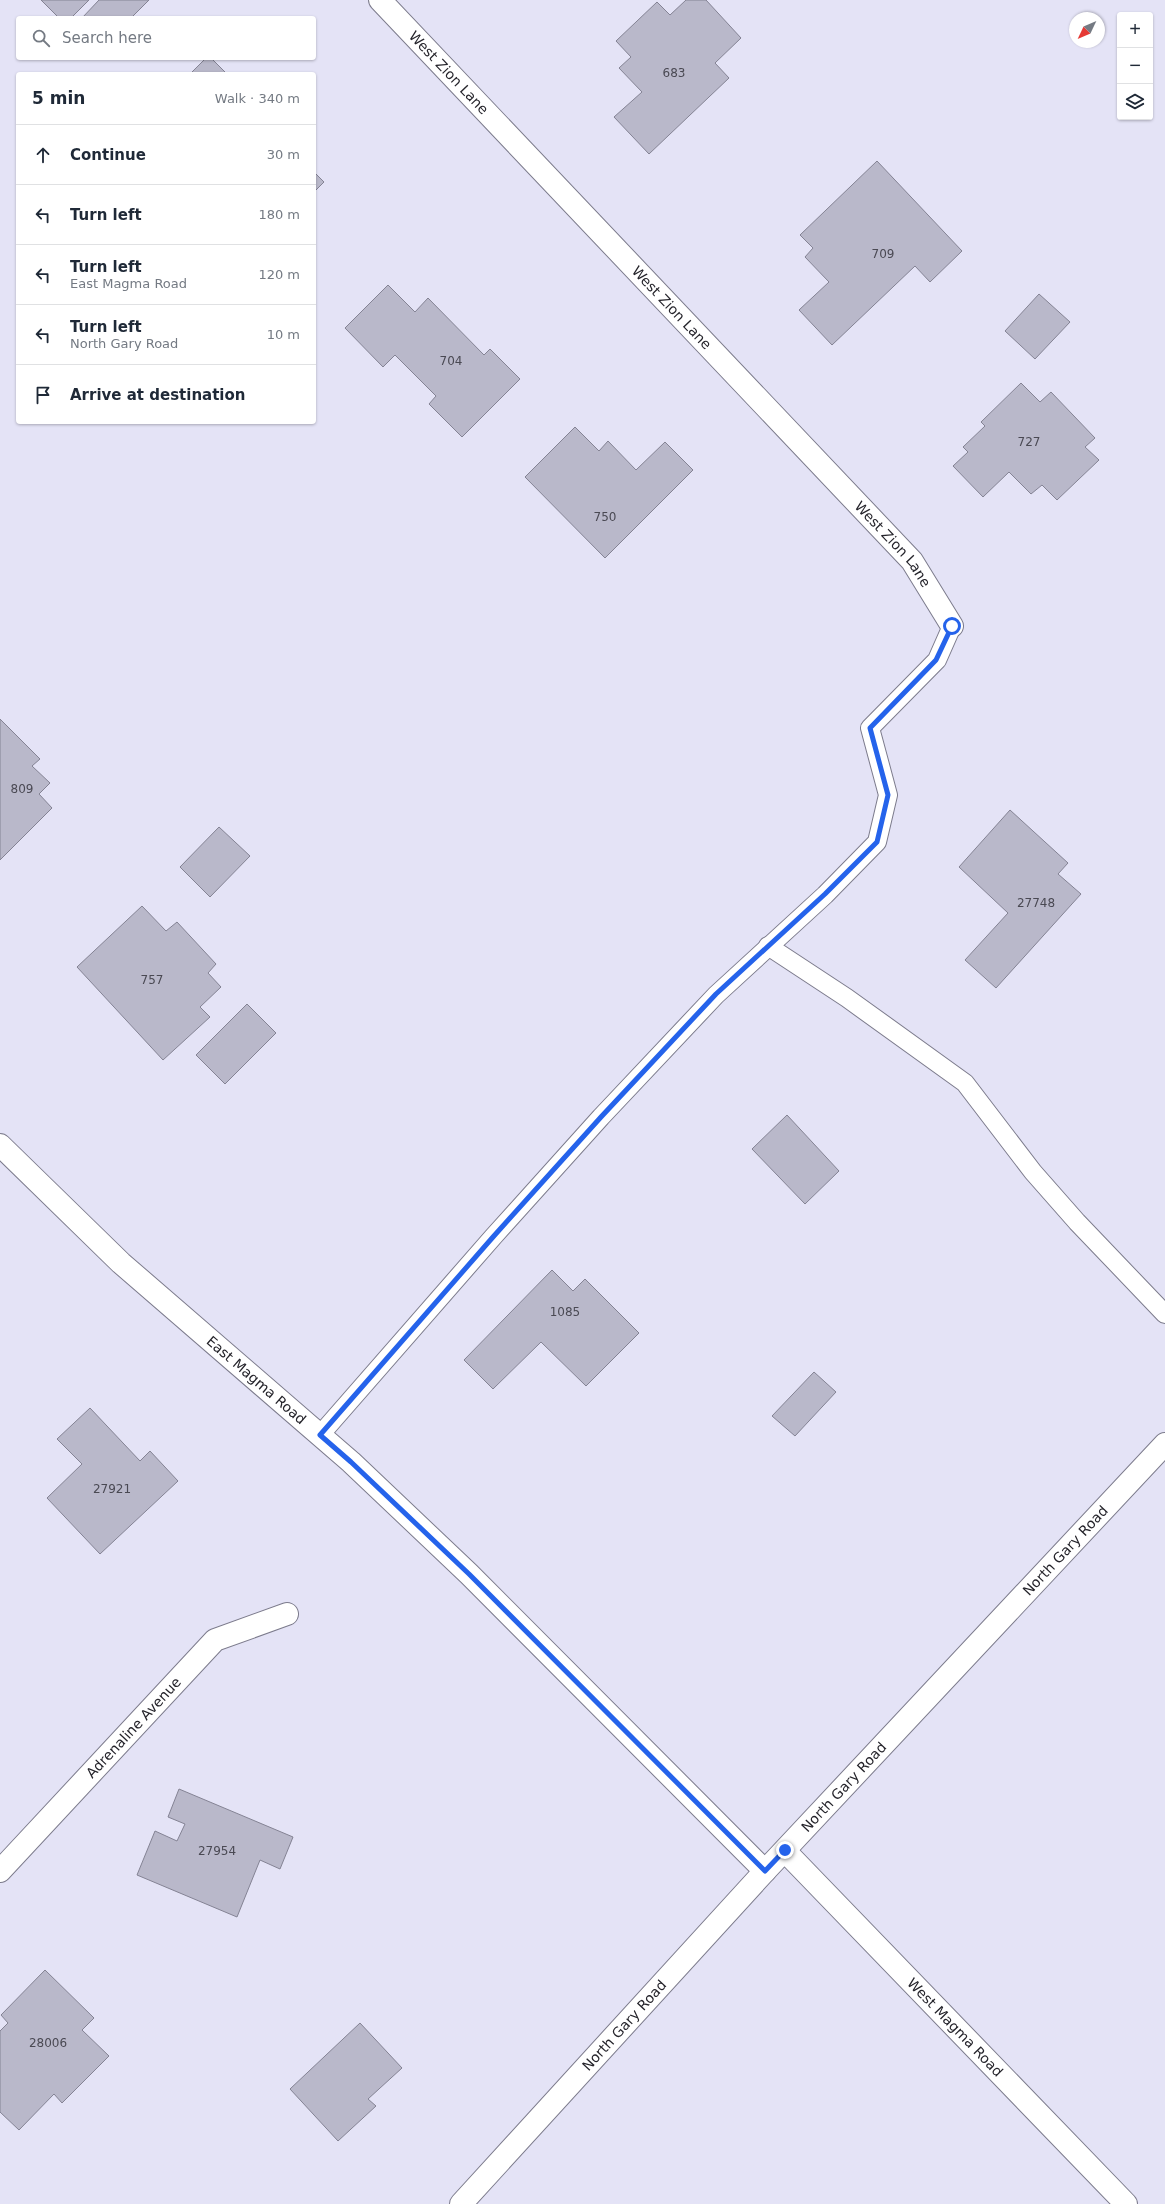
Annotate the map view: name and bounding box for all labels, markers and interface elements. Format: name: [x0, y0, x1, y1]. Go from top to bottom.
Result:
north arrow: [1069, 12, 1105, 48]
map controls: [1117, 12, 1153, 120]
button: +: [1117, 12, 1153, 48]
search box: [16, 16, 316, 60]
icon: search: [30, 27, 52, 49]
street label: West Zion Lane: [406, 28, 492, 117]
text: Search here: [62, 29, 152, 47]
button: −: [1117, 48, 1153, 84]
house number: 683: [663, 66, 685, 80]
button: layers: [1117, 84, 1153, 120]
text: 5 min: [32, 88, 85, 108]
text: Walk · 340 m: [215, 91, 300, 106]
icon: ahead: [32, 144, 54, 166]
text: Continue: [70, 146, 146, 164]
text: 30 m: [267, 147, 300, 162]
icon: left: [32, 204, 54, 226]
text: Turn left: [70, 206, 142, 224]
text: 180 m: [258, 207, 300, 222]
house number: 709: [872, 247, 894, 261]
text: Turn left: [70, 258, 142, 276]
street label: West Zion Lane: [629, 263, 715, 352]
icon: left: [32, 264, 54, 286]
text: 120 m: [258, 267, 300, 282]
text: East Magma Road: [70, 276, 187, 291]
text: Turn left: [70, 318, 142, 336]
icon: left: [32, 324, 54, 346]
text: 10 m: [267, 327, 300, 342]
text: North Gary Road: [70, 336, 178, 351]
house number: 704: [440, 354, 462, 368]
icon: arrive: [32, 384, 54, 406]
text: Arrive at destination: [70, 386, 245, 404]
house number: 727: [1018, 435, 1040, 449]
street label: West Zion Lane: [852, 498, 934, 590]
house number: 750: [594, 510, 616, 524]
route start: [943, 617, 961, 635]
house number: 809: [11, 782, 33, 796]
house number: 27748: [1017, 896, 1055, 910]
house number: 757: [141, 973, 163, 987]
house number: 1085: [550, 1305, 580, 1319]
street label: East Magma Road: [203, 1333, 309, 1427]
house number: 27921: [93, 1482, 131, 1496]
street label: North Gary Road: [1019, 1502, 1111, 1599]
street label: Adrenaline Avenue: [83, 1674, 184, 1781]
street label: North Gary Road: [798, 1739, 889, 1835]
route end: [776, 1841, 794, 1859]
house number: 27954: [198, 1844, 236, 1858]
street label: West Magma Road: [904, 1975, 1006, 2080]
street label: North Gary Road: [579, 1977, 669, 2074]
house number: 28006: [29, 2036, 67, 2050]

